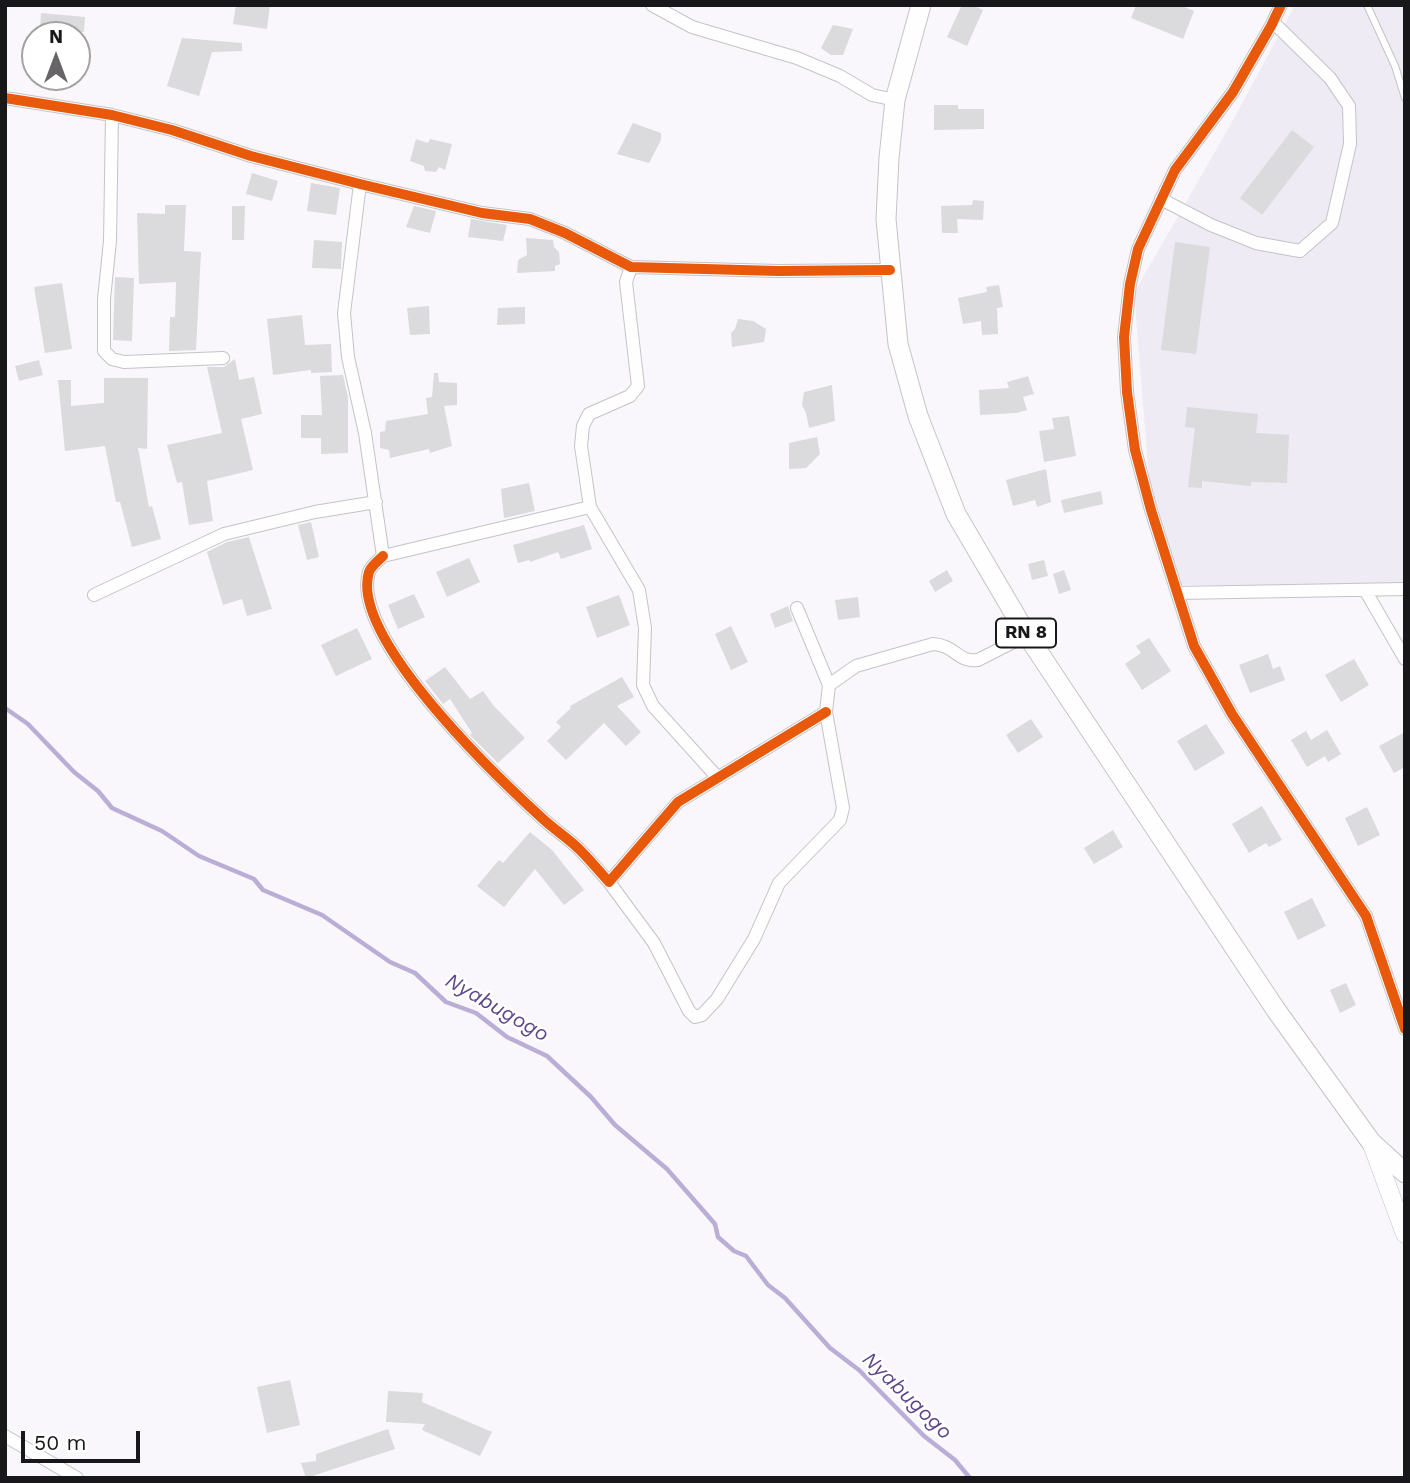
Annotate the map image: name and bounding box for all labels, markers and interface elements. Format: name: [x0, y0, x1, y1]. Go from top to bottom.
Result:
north arrow: [21, 21, 91, 91]
text: N: [49, 25, 63, 48]
road number: RN 8: [996, 618, 1056, 648]
water label: Nyabugogo: [441, 968, 553, 1048]
water label: Nyabugogo: [857, 1347, 957, 1445]
scale bar: [24, 1416, 144, 1460]
text: 50 m: [34, 1430, 86, 1455]

